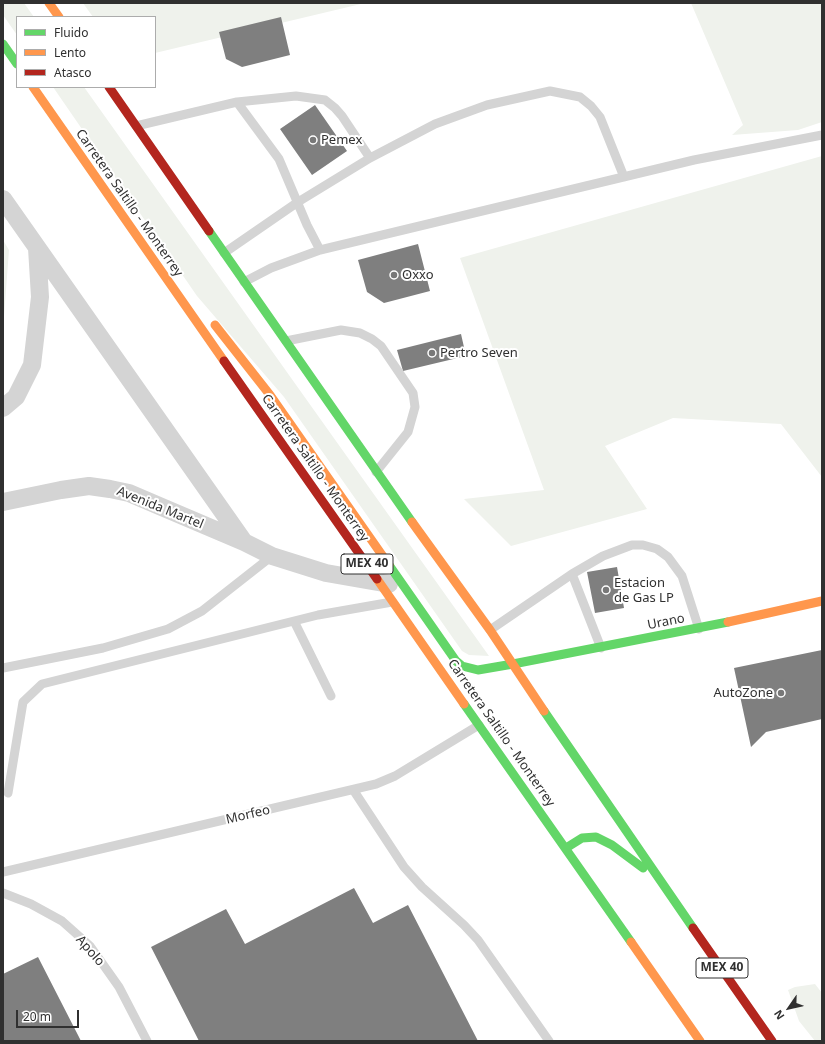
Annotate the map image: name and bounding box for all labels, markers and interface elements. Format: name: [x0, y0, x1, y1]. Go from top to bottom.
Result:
legend: [16, 16, 156, 88]
text: Fluido: [54, 24, 88, 41]
text: Lento: [54, 44, 86, 61]
text: Atasco: [54, 64, 92, 81]
street label: Carretera Saltillo - Monterrey: [72, 126, 186, 280]
place label: Pemex: [321, 132, 362, 148]
marker: Pemex: [308, 135, 318, 145]
place label: Oxxo: [402, 267, 434, 283]
marker: Oxxo: [389, 270, 399, 280]
place label: Pertro Seven: [440, 345, 518, 361]
marker: Pertro Seven: [427, 348, 437, 358]
street label: Carretera Saltillo - Monterrey: [258, 391, 372, 545]
street label: Avenida Martel: [114, 484, 206, 532]
road number: MEX 40: [341, 554, 393, 574]
place label: Estacion de Gas LP: [614, 575, 674, 606]
marker: Estacion de Gas LP: [601, 585, 611, 595]
street label: Urano: [646, 611, 686, 633]
street label: Carretera Saltillo - Monterrey: [444, 656, 558, 810]
place label: AutoZone: [713, 685, 773, 701]
marker: AutoZone: [776, 688, 786, 698]
street label: Morfeo: [224, 802, 272, 828]
street label: Apolo: [73, 933, 107, 969]
road number: MEX 40: [696, 958, 748, 978]
north arrow: [769, 988, 809, 1028]
scale bar: [18, 1002, 81, 1028]
text: N: [770, 1007, 787, 1023]
text: 20 m: [23, 1008, 51, 1025]

